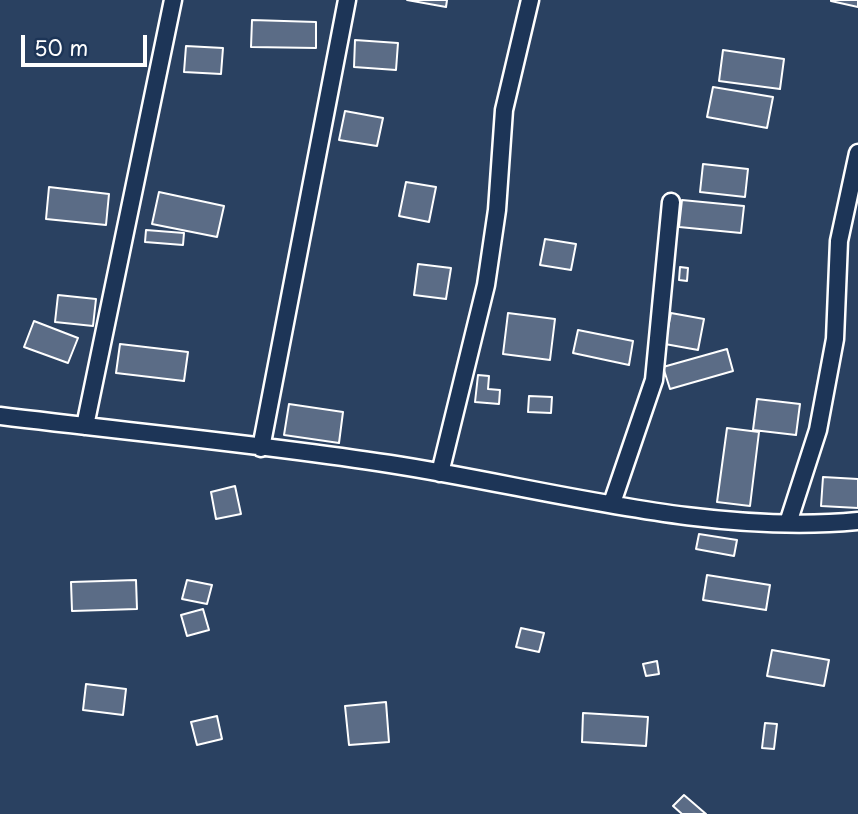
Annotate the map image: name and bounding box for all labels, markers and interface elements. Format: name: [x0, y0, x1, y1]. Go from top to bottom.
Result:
scale bar: [24, 21, 150, 65]
text: 50 m: [34, 31, 88, 63]

